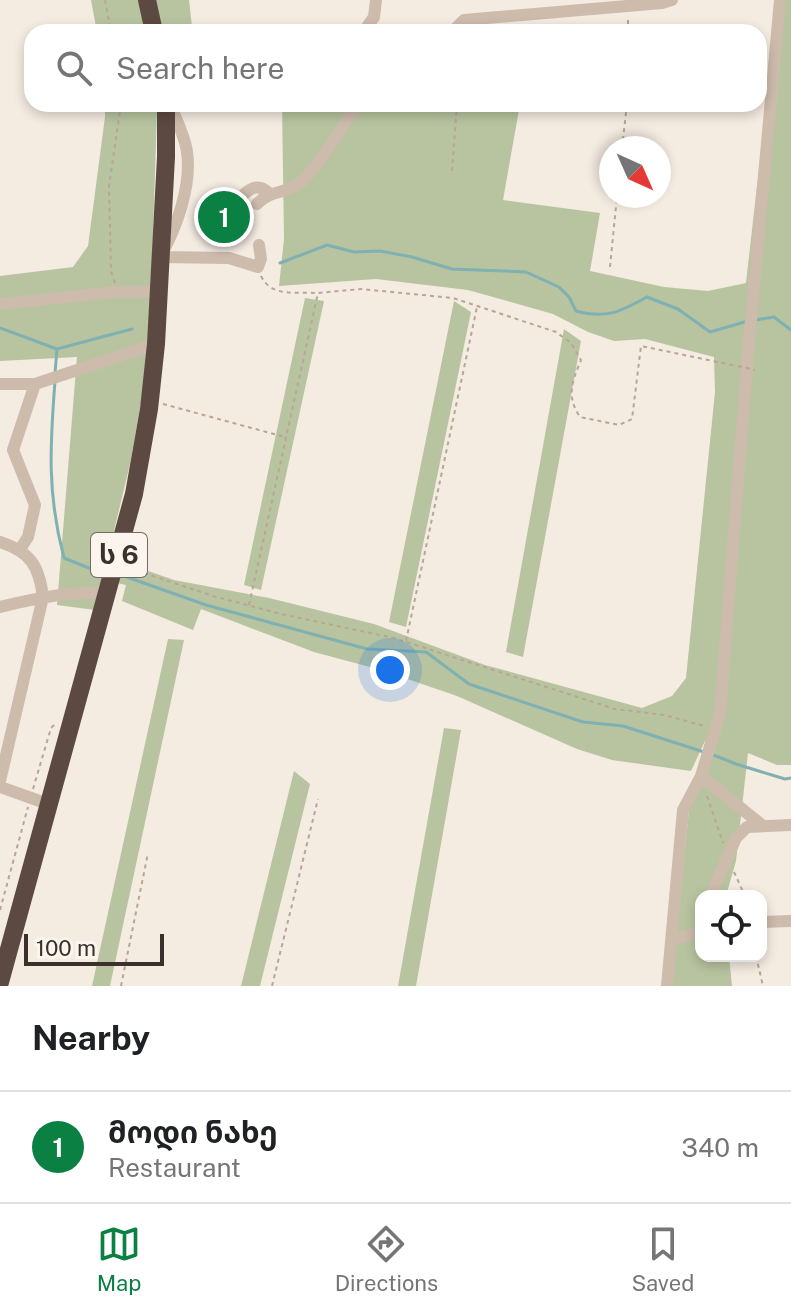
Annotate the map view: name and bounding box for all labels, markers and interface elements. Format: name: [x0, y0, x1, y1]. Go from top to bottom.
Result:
search box: [24, 24, 767, 112]
icon: search: [52, 46, 96, 90]
text: Search here: [116, 50, 284, 86]
north arrow: [599, 136, 671, 208]
pin: 1: [198, 187, 250, 247]
road number: ს 6: [91, 533, 147, 577]
your location: [370, 650, 410, 690]
map controls: [695, 890, 767, 962]
button: locate: [695, 890, 767, 962]
scale bar: [24, 930, 164, 966]
text: 100 m: [36, 935, 96, 961]
text: Nearby: [32, 1018, 150, 1058]
text: მოდი ნახე: [108, 1114, 277, 1150]
text: 1: [52, 1132, 64, 1163]
text: 340 m: [682, 1132, 759, 1163]
text: Restaurant: [108, 1152, 241, 1183]
tab: Map: [97, 1222, 141, 1296]
tab: Directions: [335, 1222, 438, 1296]
tab: Saved: [631, 1222, 694, 1296]

